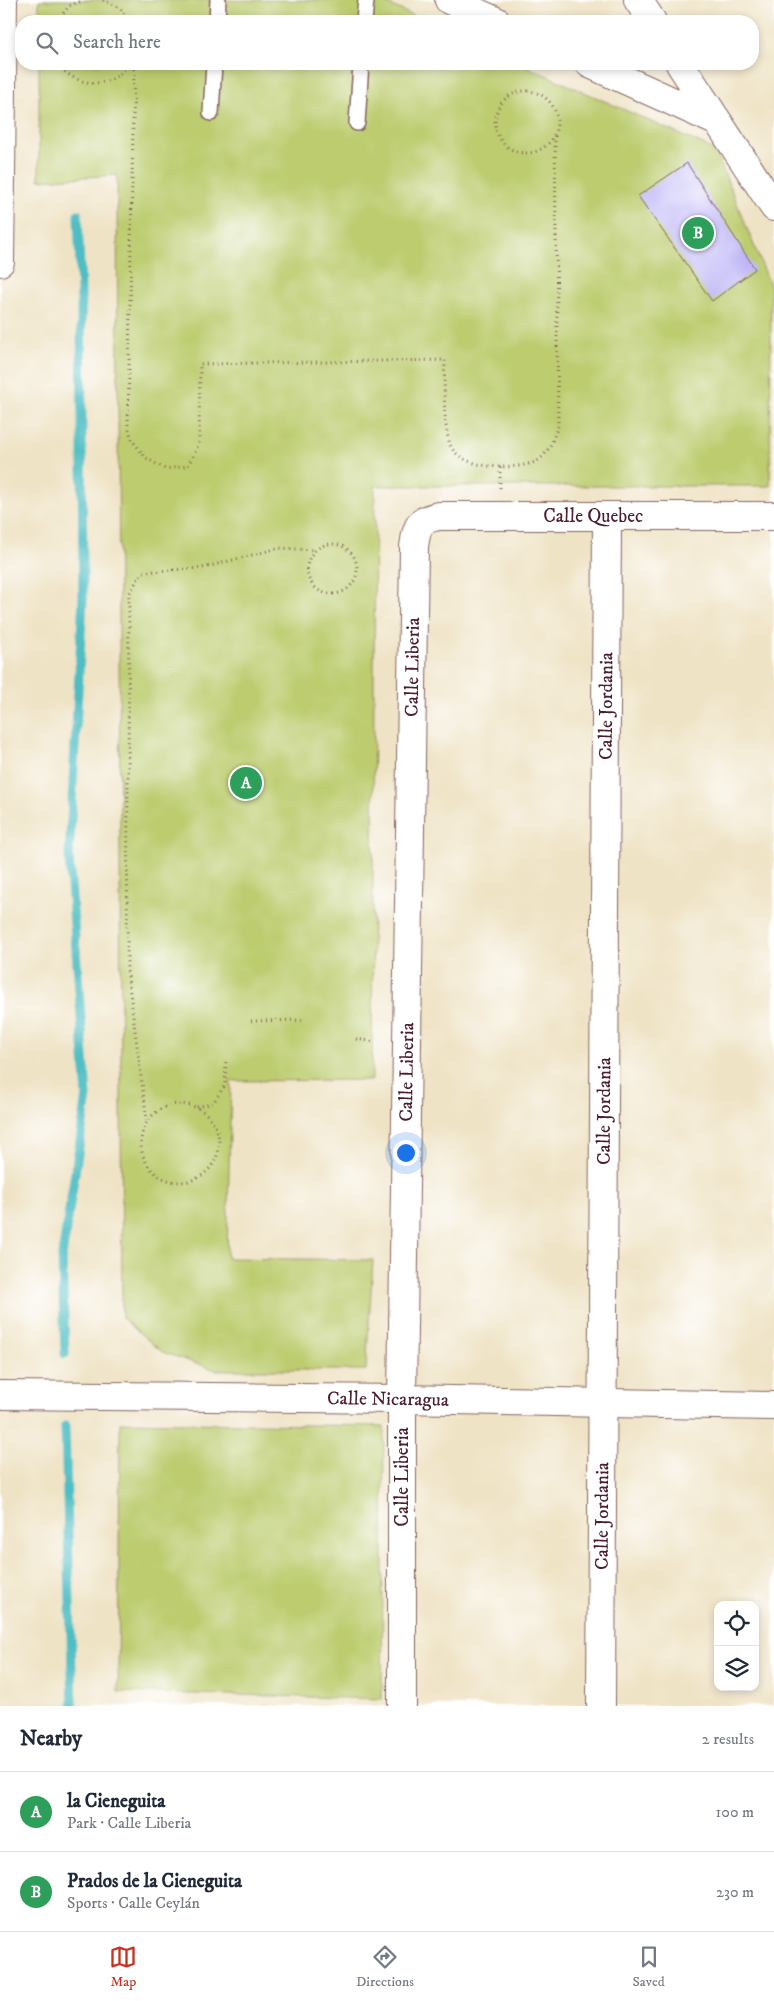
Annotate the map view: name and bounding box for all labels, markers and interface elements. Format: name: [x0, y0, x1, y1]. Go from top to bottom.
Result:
search box: [15, 15, 759, 70]
icon: search: [33, 29, 61, 57]
text: Search here: [73, 31, 161, 54]
pin: B: [682, 214, 714, 252]
street label: Calle Quebec: [543, 505, 643, 528]
street label: Calle Liberia: [400, 617, 425, 717]
street label: Calle Jordania: [594, 652, 618, 760]
pin: A: [230, 764, 262, 802]
street label: Calle Liberia: [394, 1022, 419, 1122]
street label: Calle Jordania: [592, 1057, 616, 1165]
your location: [393, 1140, 419, 1166]
street label: Calle Nicaragua: [327, 1387, 449, 1411]
street label: Calle Liberia: [391, 1427, 414, 1527]
street label: Calle Jordania: [590, 1462, 614, 1570]
map controls: [714, 1601, 759, 1691]
button: locate: [714, 1601, 759, 1646]
button: layers: [714, 1646, 759, 1691]
text: Nearby: [20, 1726, 82, 1752]
text: 2 results: [702, 1729, 754, 1749]
text: la Cieneguita: [67, 1790, 165, 1813]
text: A: [31, 1802, 41, 1822]
text: 100 m: [716, 1802, 754, 1822]
text: Park · Calle Liberia: [67, 1813, 191, 1833]
text: Prados de la Cieneguita: [67, 1870, 242, 1893]
text: B: [31, 1882, 41, 1902]
text: 230 m: [716, 1882, 754, 1902]
text: Sports · Calle Ceylán: [67, 1893, 200, 1913]
tab: Map: [109, 1943, 137, 1991]
tab: Directions: [356, 1943, 414, 1991]
tab: Saved: [633, 1943, 665, 1991]

